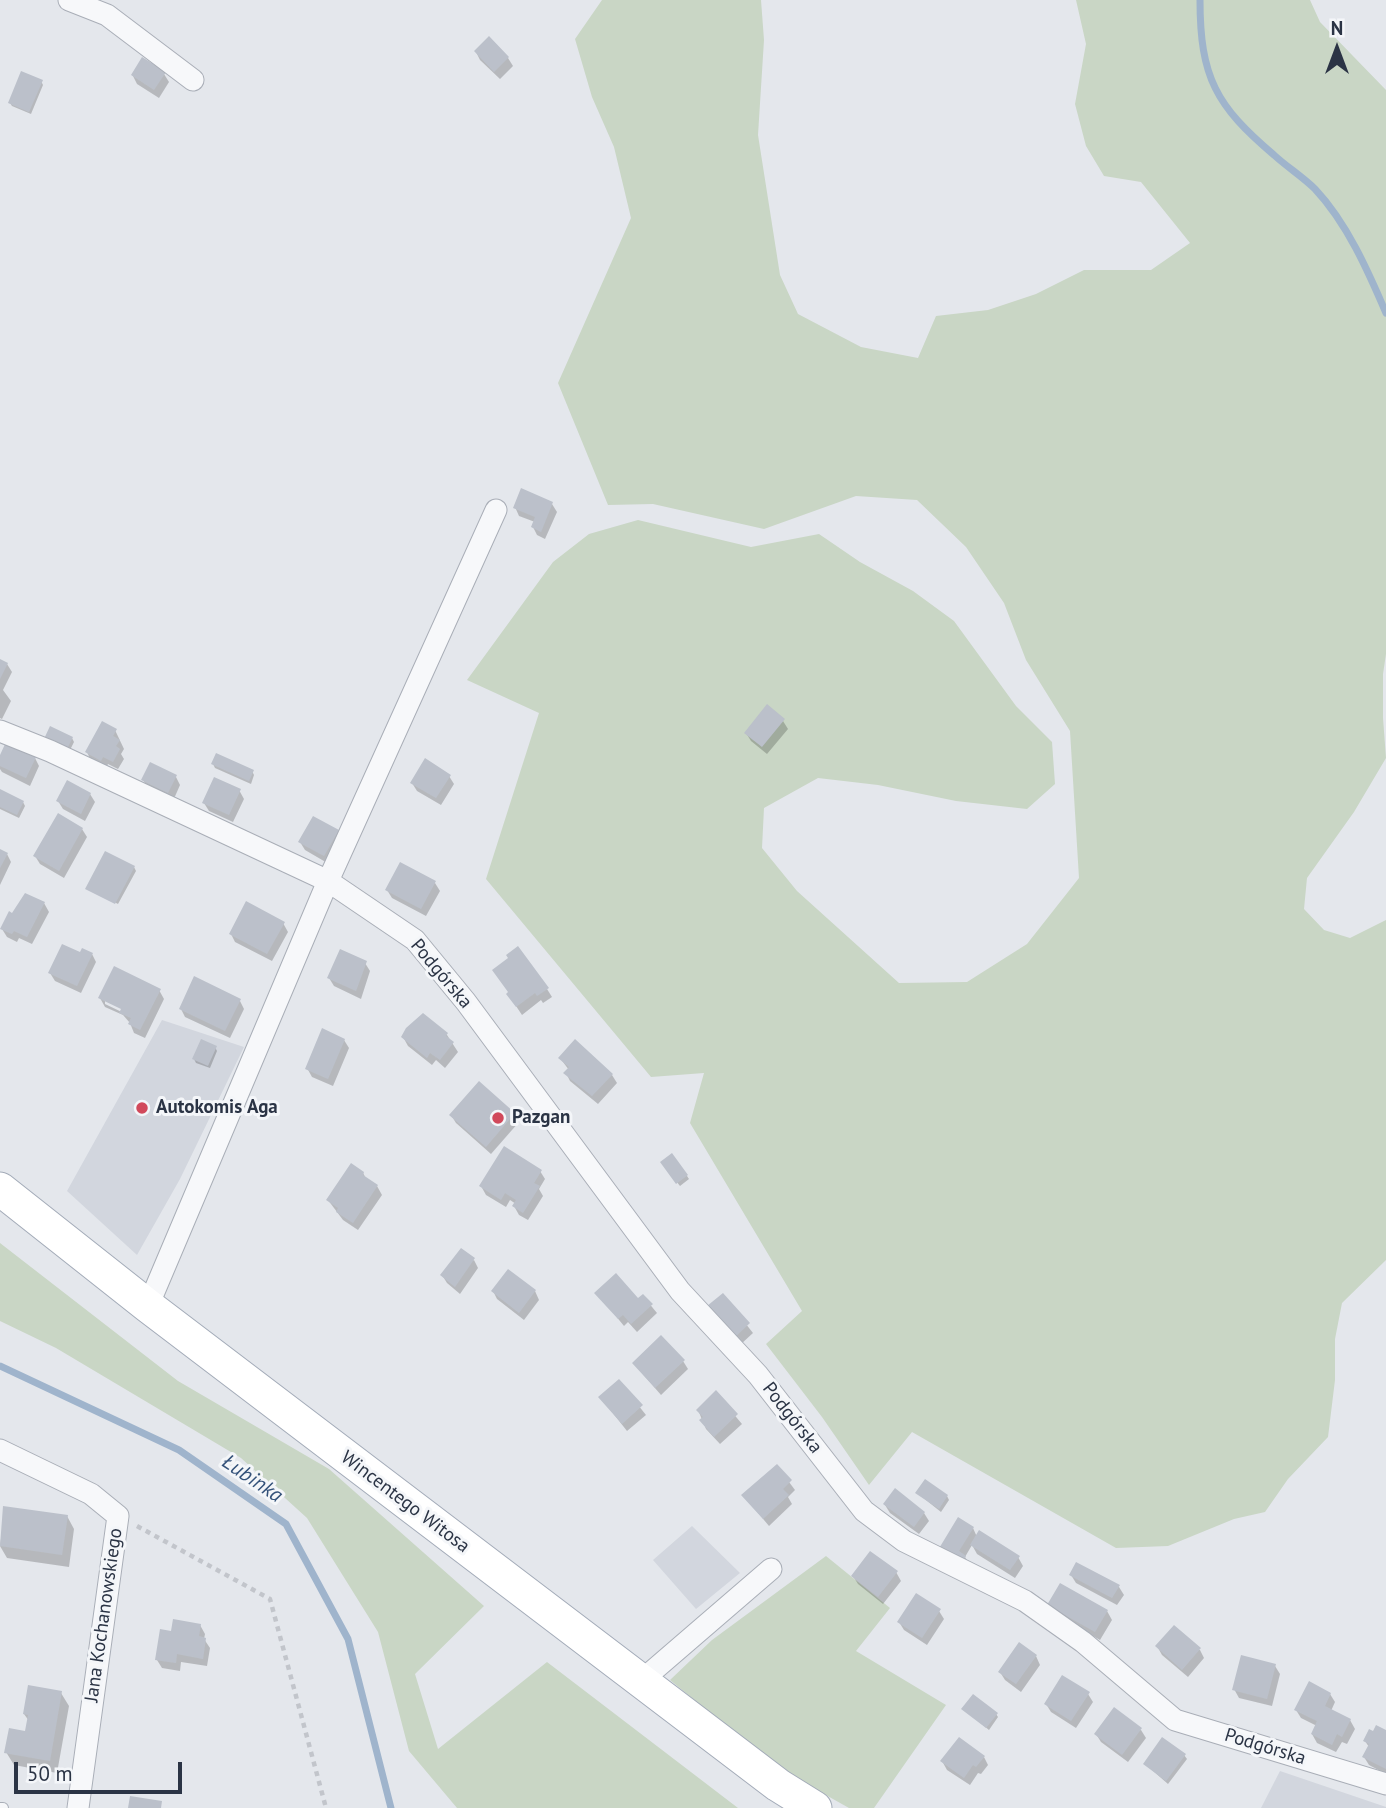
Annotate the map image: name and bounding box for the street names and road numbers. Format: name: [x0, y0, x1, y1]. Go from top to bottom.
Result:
street label: Podgórska: [405, 935, 477, 1013]
street label: Podgórska: [757, 1378, 827, 1458]
street label: Wincentego Witosa: [336, 1446, 474, 1558]
street label: Jana Kochanowskiego: [81, 1527, 127, 1703]
street label: Podgórska: [1222, 1724, 1308, 1770]

